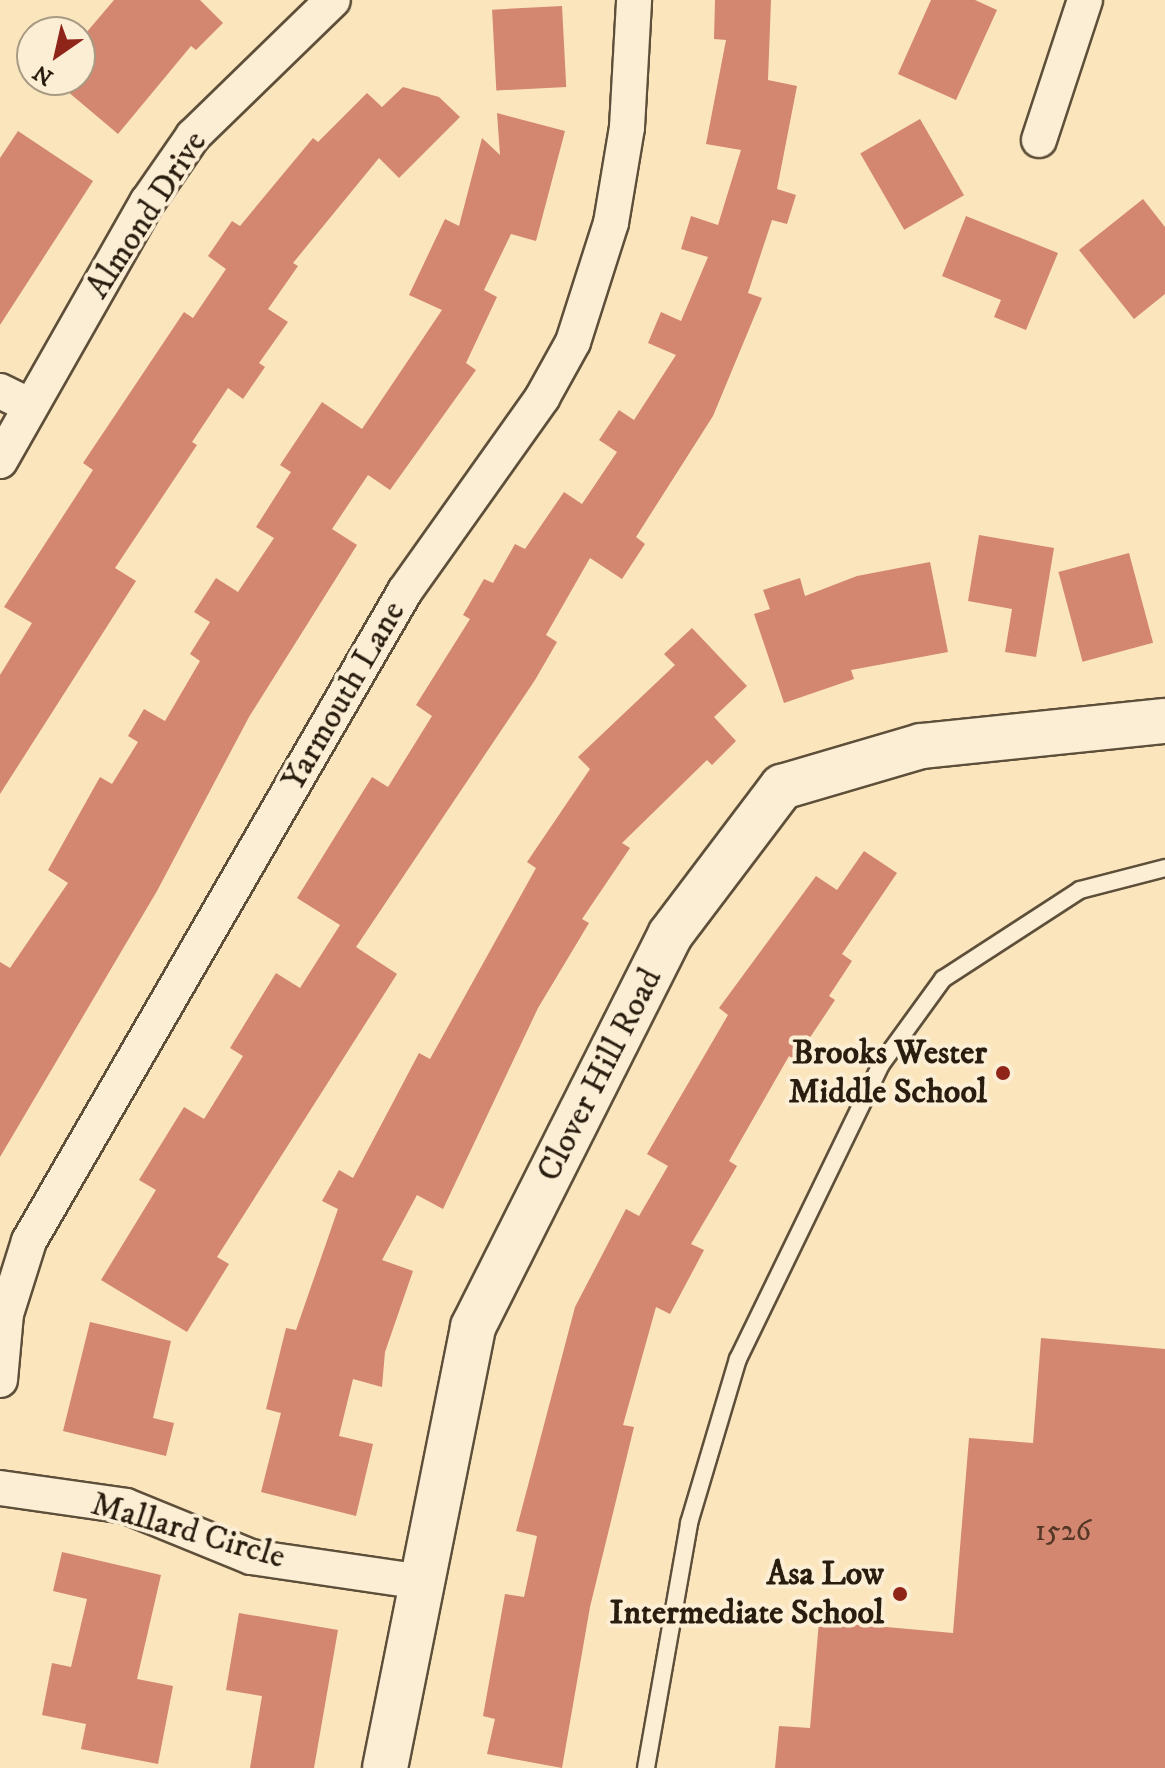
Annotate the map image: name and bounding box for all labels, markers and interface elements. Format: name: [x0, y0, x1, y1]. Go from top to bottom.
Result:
north arrow: [16, 16, 96, 96]
text: N: [28, 58, 58, 91]
street label: Almond Drive: [78, 124, 216, 306]
street label: Yarmouth Lane: [273, 594, 415, 798]
street label: Clover Hill Road: [529, 962, 671, 1188]
place label: Brooks Wester Middle School: [788, 1033, 987, 1112]
marker: Brooks Wester Middle School: [994, 1064, 1012, 1082]
street label: Mallard Circle: [86, 1484, 290, 1578]
house number: 1526: [1035, 1514, 1091, 1550]
place label: Asa Low Intermediate School: [610, 1554, 884, 1634]
marker: Asa Low Intermediate School: [891, 1585, 909, 1603]

